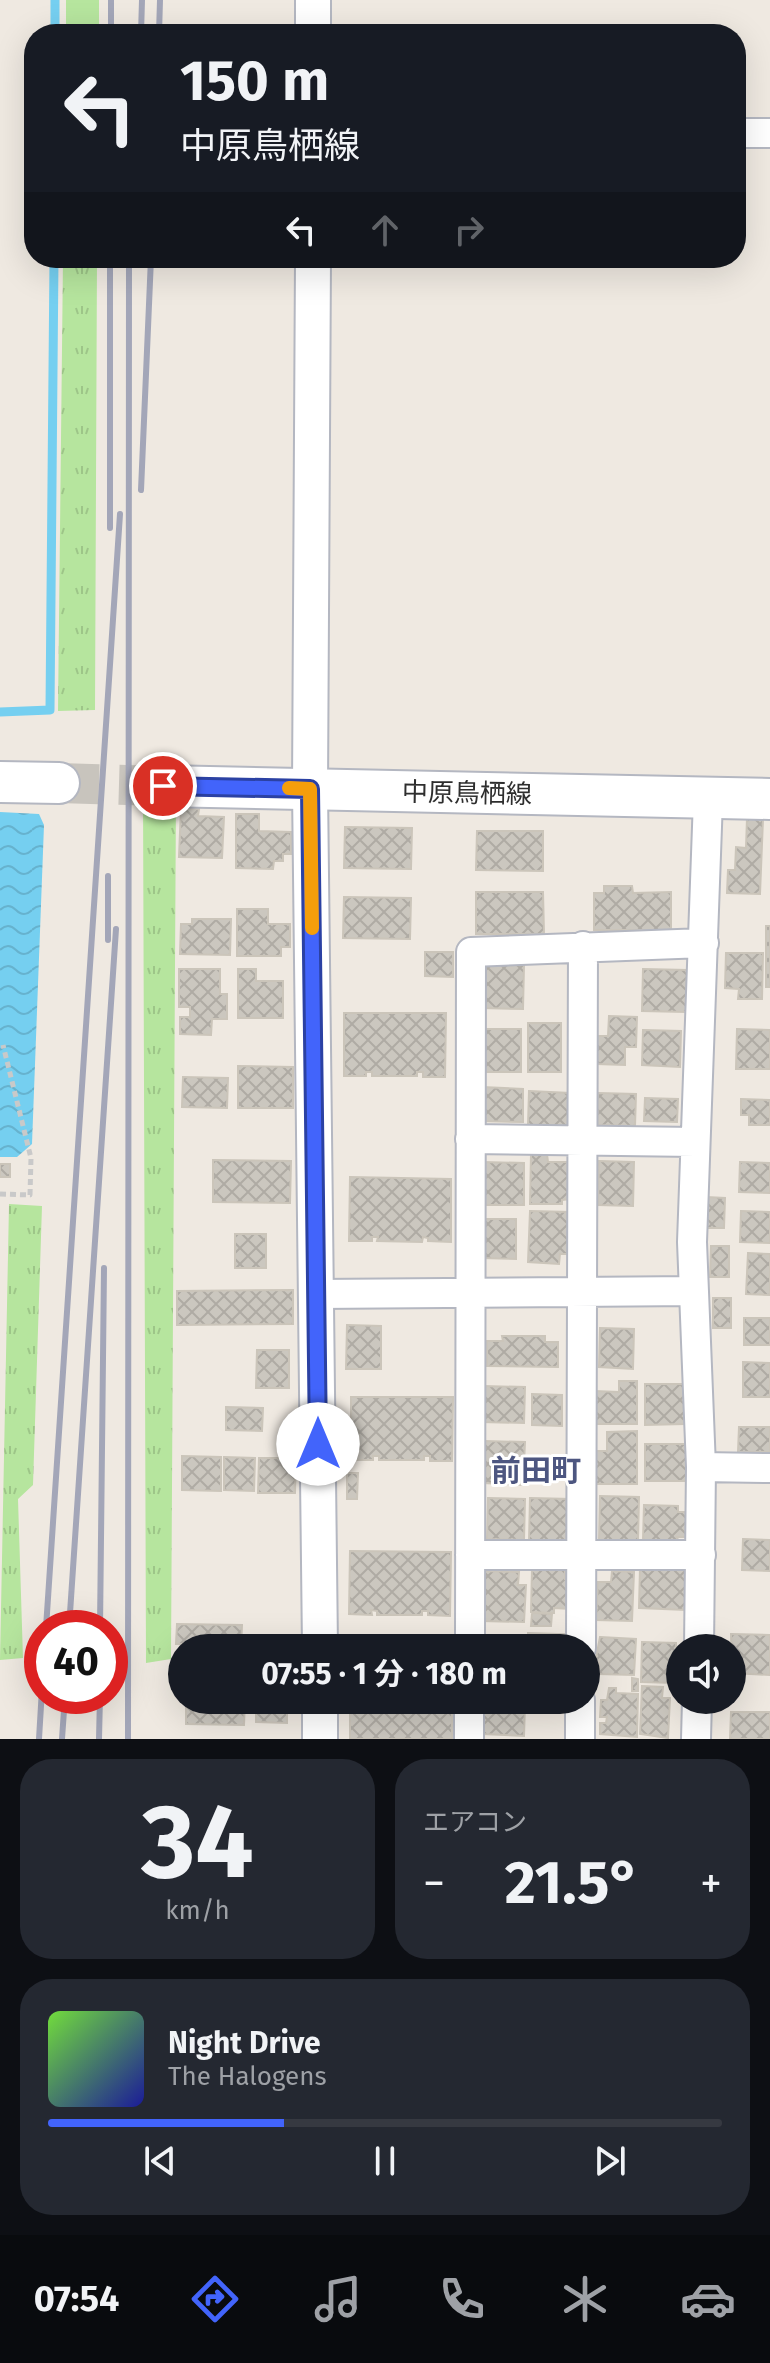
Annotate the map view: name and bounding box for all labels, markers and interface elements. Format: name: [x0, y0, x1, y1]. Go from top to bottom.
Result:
text: 150 m: [180, 48, 329, 115]
icon: left: [48, 56, 152, 160]
text: 中原鳥栖線: [180, 124, 360, 168]
icon: left: [279, 208, 323, 252]
icon: ahead: [363, 208, 407, 252]
icon: right: [447, 208, 491, 252]
pin: [129, 752, 197, 820]
icon: arrive: [141, 764, 185, 808]
street label: 中原鳥栖線: [402, 777, 532, 810]
position arrow: [276, 1402, 360, 1486]
district label: 前田町: [491, 1453, 581, 1489]
speed limit sign: 40: [24, 1610, 128, 1714]
map controls: [666, 1634, 746, 1714]
button: sound: [666, 1634, 746, 1714]
text: 07:55 · 1 分 · 180 m: [261, 1656, 507, 1692]
text: 34: [141, 1780, 254, 1905]
text: エアコン: [423, 1807, 527, 1838]
text: 21.5°: [505, 1847, 640, 1919]
text: −: [423, 1857, 445, 1910]
text: +: [700, 1857, 722, 1910]
text: km/h: [165, 1895, 230, 1926]
text: Night Drive: [168, 2025, 321, 2061]
text: The Halogens: [168, 2061, 327, 2092]
icon: previous: [138, 2139, 182, 2183]
icon: pause: [363, 2139, 407, 2183]
icon: next: [588, 2139, 632, 2183]
icon: directions: [187, 2271, 243, 2327]
icon: music: [310, 2271, 366, 2327]
icon: phone: [434, 2271, 490, 2327]
icon: climate: [557, 2271, 613, 2327]
icon: car: [680, 2271, 736, 2327]
text: 07:54: [34, 2277, 119, 2321]

